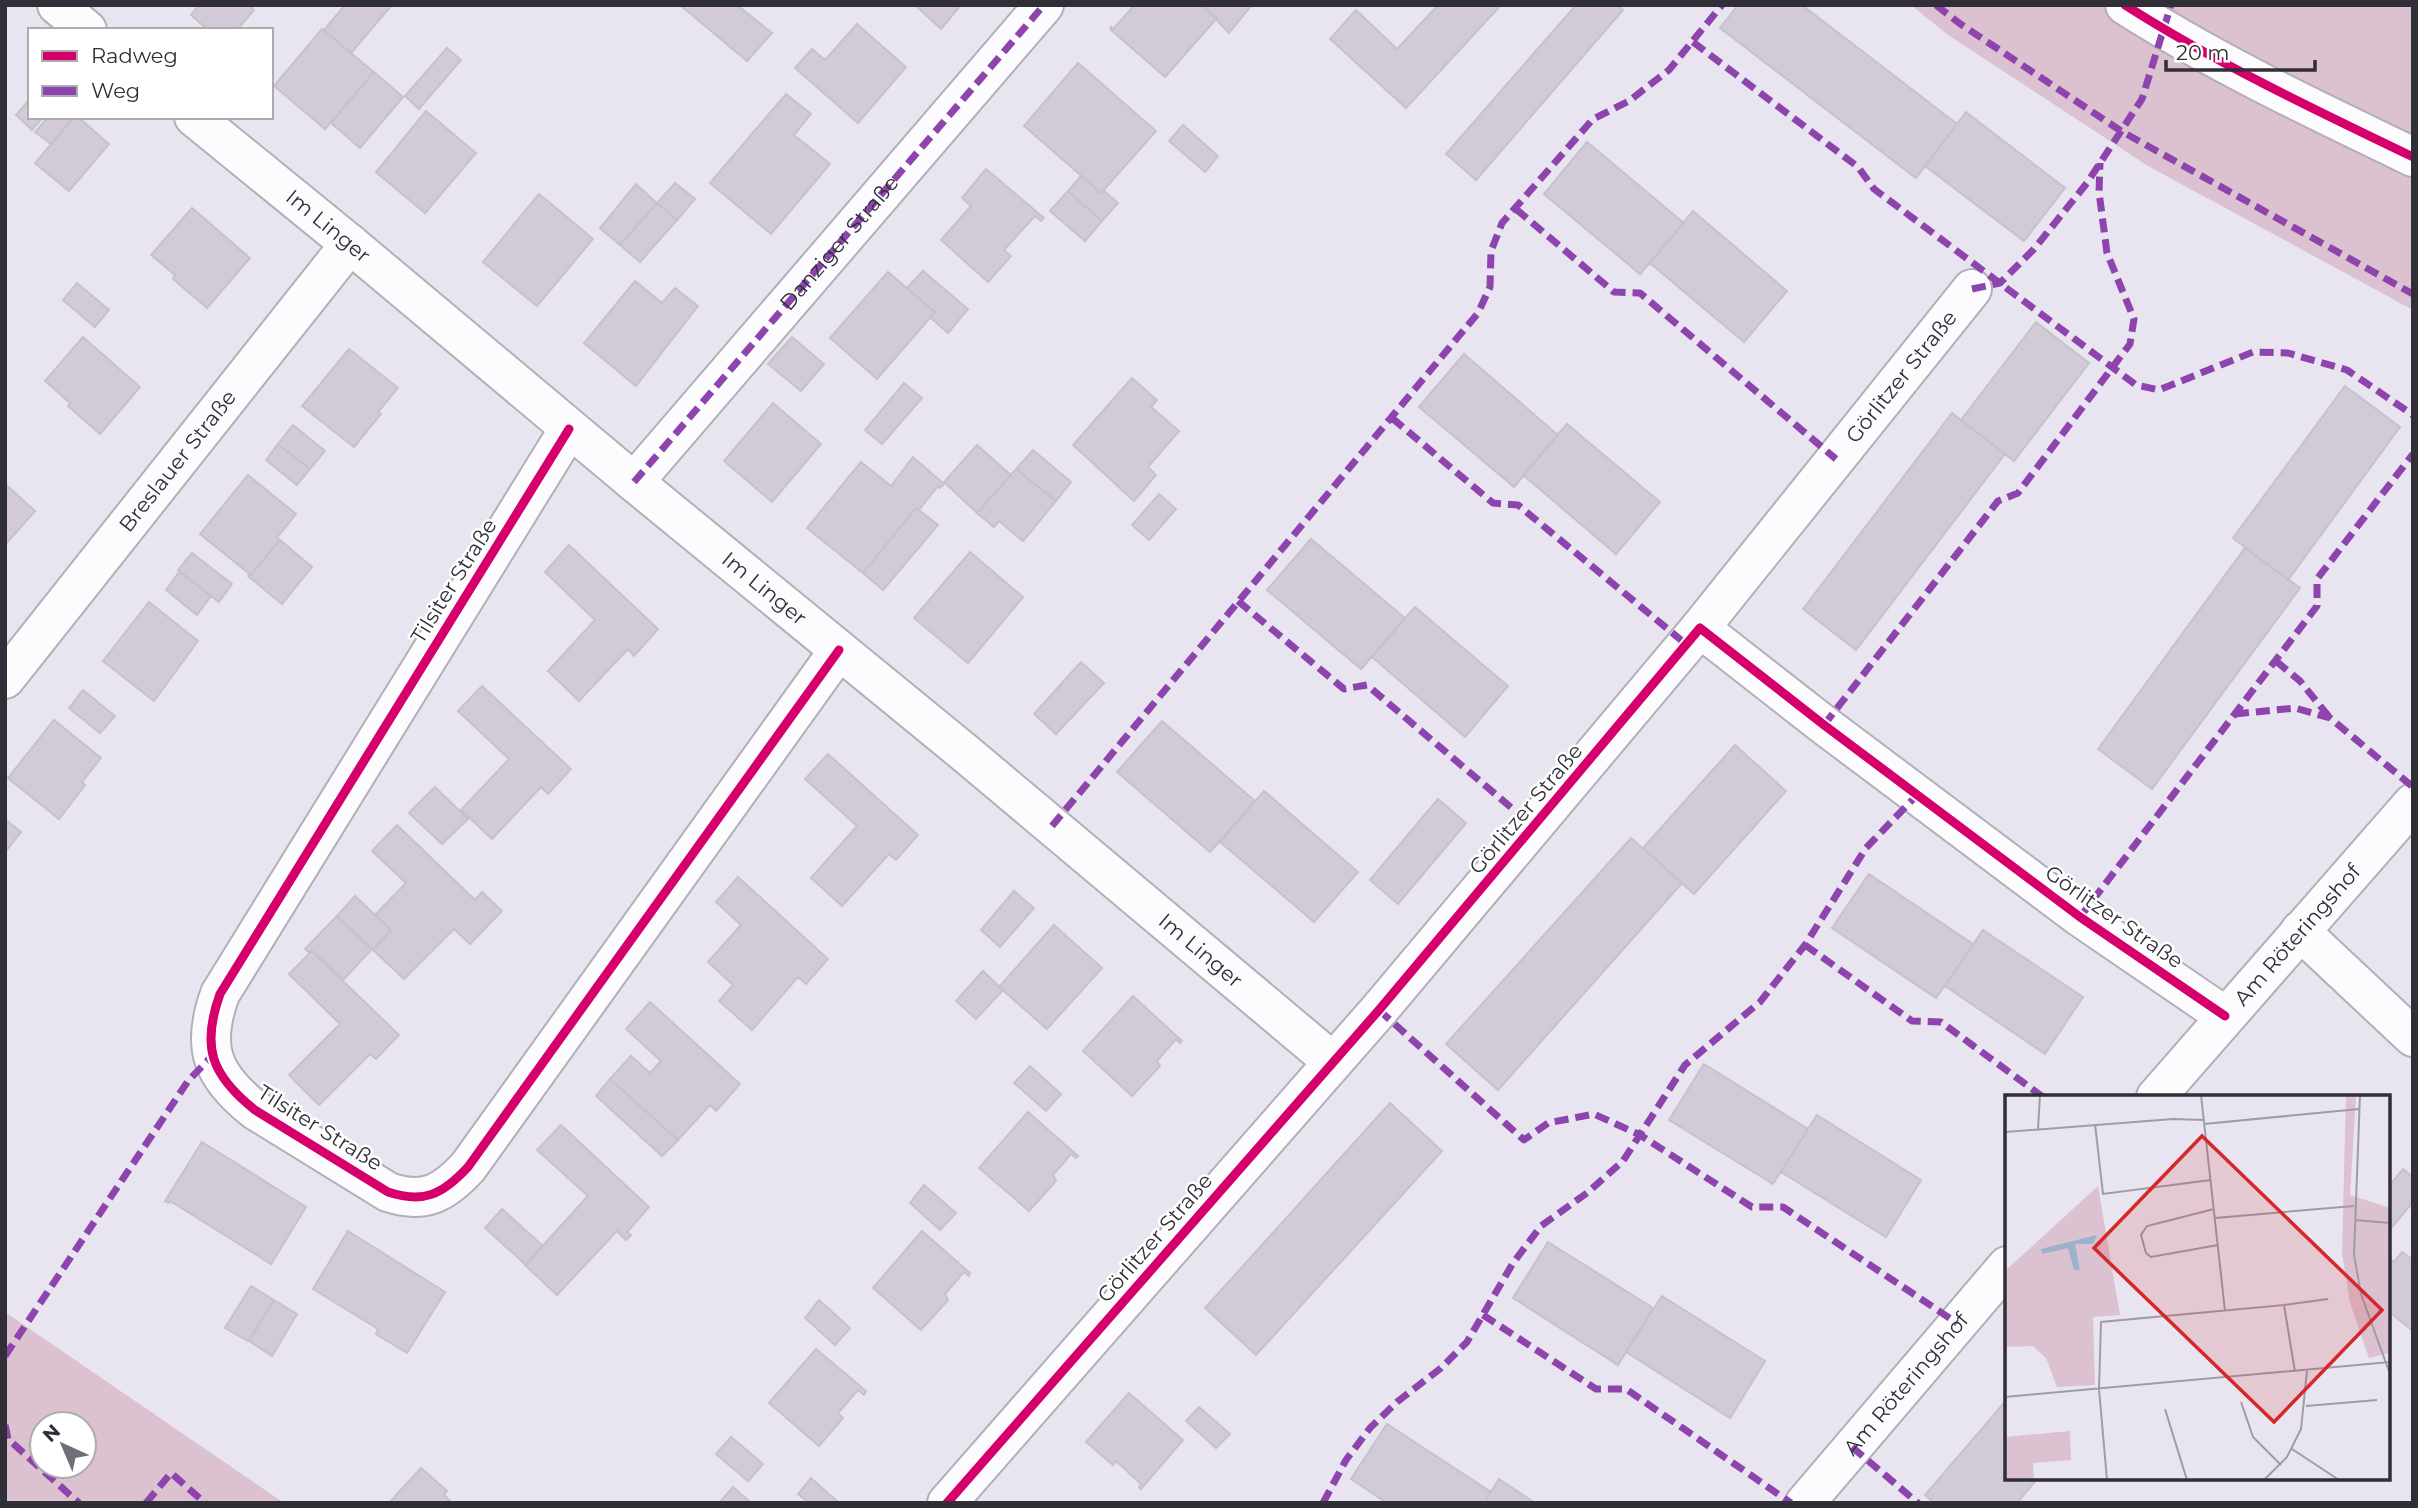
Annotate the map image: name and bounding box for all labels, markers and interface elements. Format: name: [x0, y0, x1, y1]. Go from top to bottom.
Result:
legend: [28, 28, 273, 119]
scale bar: [2166, 28, 2315, 72]
text: 20 m: [2176, 40, 2230, 65]
text: Radweg: [91, 43, 178, 68]
text: Weg: [91, 78, 140, 103]
street label: Danziger Straße: [774, 170, 904, 315]
street label: Im Linger: [281, 184, 376, 268]
street label: Görlitzer Straße: [1840, 305, 1962, 448]
street label: Breslauer Straße: [114, 385, 241, 537]
street label: Tilsiter Straße: [405, 514, 502, 648]
street label: Im Linger: [717, 546, 812, 630]
street label: Görlitzer Straße: [1464, 738, 1587, 879]
street label: Am Röteringshof: [2229, 858, 2366, 1011]
street label: Görlitzer Straße: [2041, 860, 2188, 973]
street label: Im Linger: [1154, 908, 1248, 993]
street label: Tilsiter Straße: [253, 1079, 387, 1176]
inset map: [2005, 1095, 2390, 1480]
street label: Görlitzer Straße: [1092, 1168, 1217, 1307]
street label: Am Röteringshof: [1838, 1307, 1974, 1460]
north arrow: [28, 1410, 98, 1480]
text: N: [38, 1420, 65, 1447]

